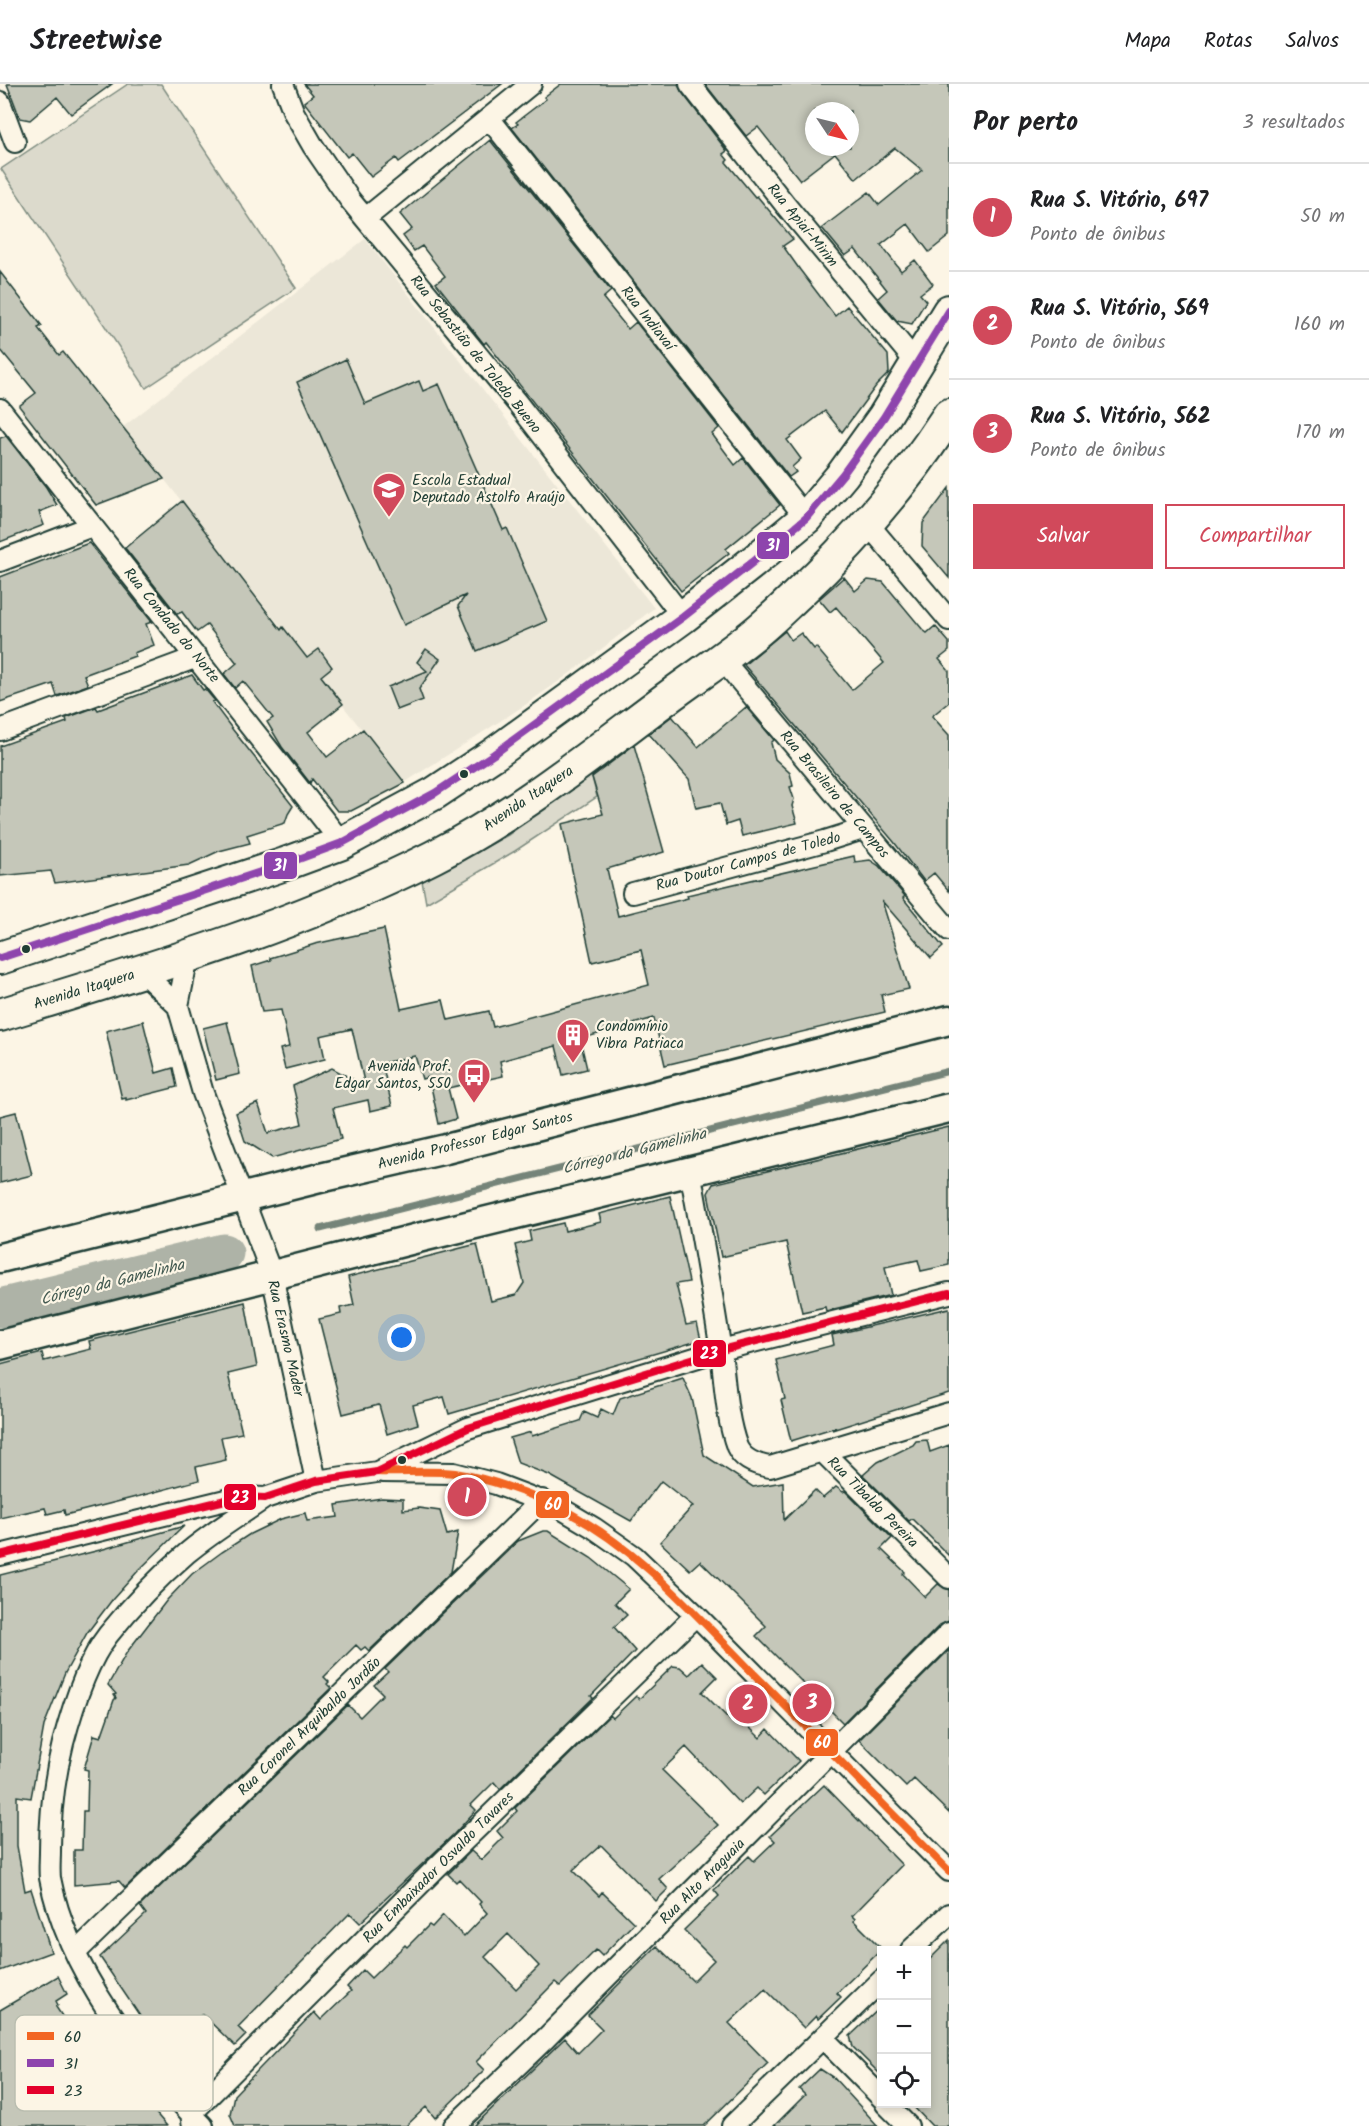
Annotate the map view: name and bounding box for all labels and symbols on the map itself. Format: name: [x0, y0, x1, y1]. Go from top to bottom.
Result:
north arrow: [805, 102, 859, 156]
street label: Rua Apiaí-Mirim: [761, 178, 844, 273]
street label: Rua Sebastião de Toledo Bueno: [403, 270, 547, 439]
street label: Rua Indiavaí: [614, 281, 682, 358]
place label: Escola Estadual Deputado Astolfo Araújo: [412, 469, 565, 510]
school or university icon: Escola Estadual Deputado Astolfo Araújo: [371, 471, 407, 518]
line badge: 31: [756, 531, 790, 560]
text: 31: [765, 534, 780, 559]
street label: Rua Condado do Norte: [117, 563, 226, 689]
street label: Rua Brasileiro de Campos: [773, 725, 896, 864]
street label: Avenida Itaquera: [478, 760, 579, 838]
unlabelled marker: [458, 768, 470, 780]
street label: Rua Doutor Campos de Toledo: [653, 826, 844, 898]
line badge: 31: [263, 851, 298, 880]
text: 31: [272, 854, 287, 879]
unlabelled marker: [20, 943, 32, 955]
street label: Avenida Itaquera: [31, 963, 138, 1017]
place label: Condomínio Vibra Patriaca: [596, 1015, 684, 1056]
building icon: Condomínio Vibra Patriaca: [555, 1017, 591, 1064]
place label: Avenida Prof. Edgar Santos, 550: [335, 1055, 451, 1096]
bus stop icon: Avenida Prof. Edgar Santos, 550: [456, 1057, 492, 1104]
street label: Avenida Professor Edgar Santos: [375, 1105, 576, 1177]
water label: Córrego da Gamelinha: [560, 1121, 710, 1181]
water label: Córrego da Gamelinha: [38, 1252, 188, 1312]
street label: Rua Erasmo Mader: [260, 1278, 310, 1400]
your location: [387, 1323, 416, 1352]
line badge: 23: [692, 1339, 727, 1368]
text: 23: [700, 1342, 718, 1367]
street label: Rua Tibaldo Pereira: [821, 1451, 924, 1554]
unlabelled marker: [396, 1454, 408, 1466]
pin: 1: [448, 1474, 486, 1520]
line badge: 23: [223, 1483, 257, 1511]
text: 23: [231, 1486, 249, 1511]
line badge: 60: [535, 1490, 570, 1519]
text: 60: [545, 1493, 562, 1518]
street label: Rua Coronel Arquibaldo Jordão: [232, 1651, 387, 1802]
pin: 3: [792, 1680, 832, 1726]
pin: 2: [728, 1682, 768, 1726]
line badge: 60: [805, 1728, 839, 1757]
text: 60: [814, 1731, 831, 1756]
street label: Rua Embaixador Osvaldo Tavares: [357, 1786, 521, 1949]
street label: Rua Alto Araguaia: [654, 1833, 751, 1930]
legend: [15, 2015, 213, 2111]
text: 60: [64, 2025, 81, 2050]
text: 31: [64, 2052, 78, 2077]
text: 23: [64, 2079, 82, 2104]

